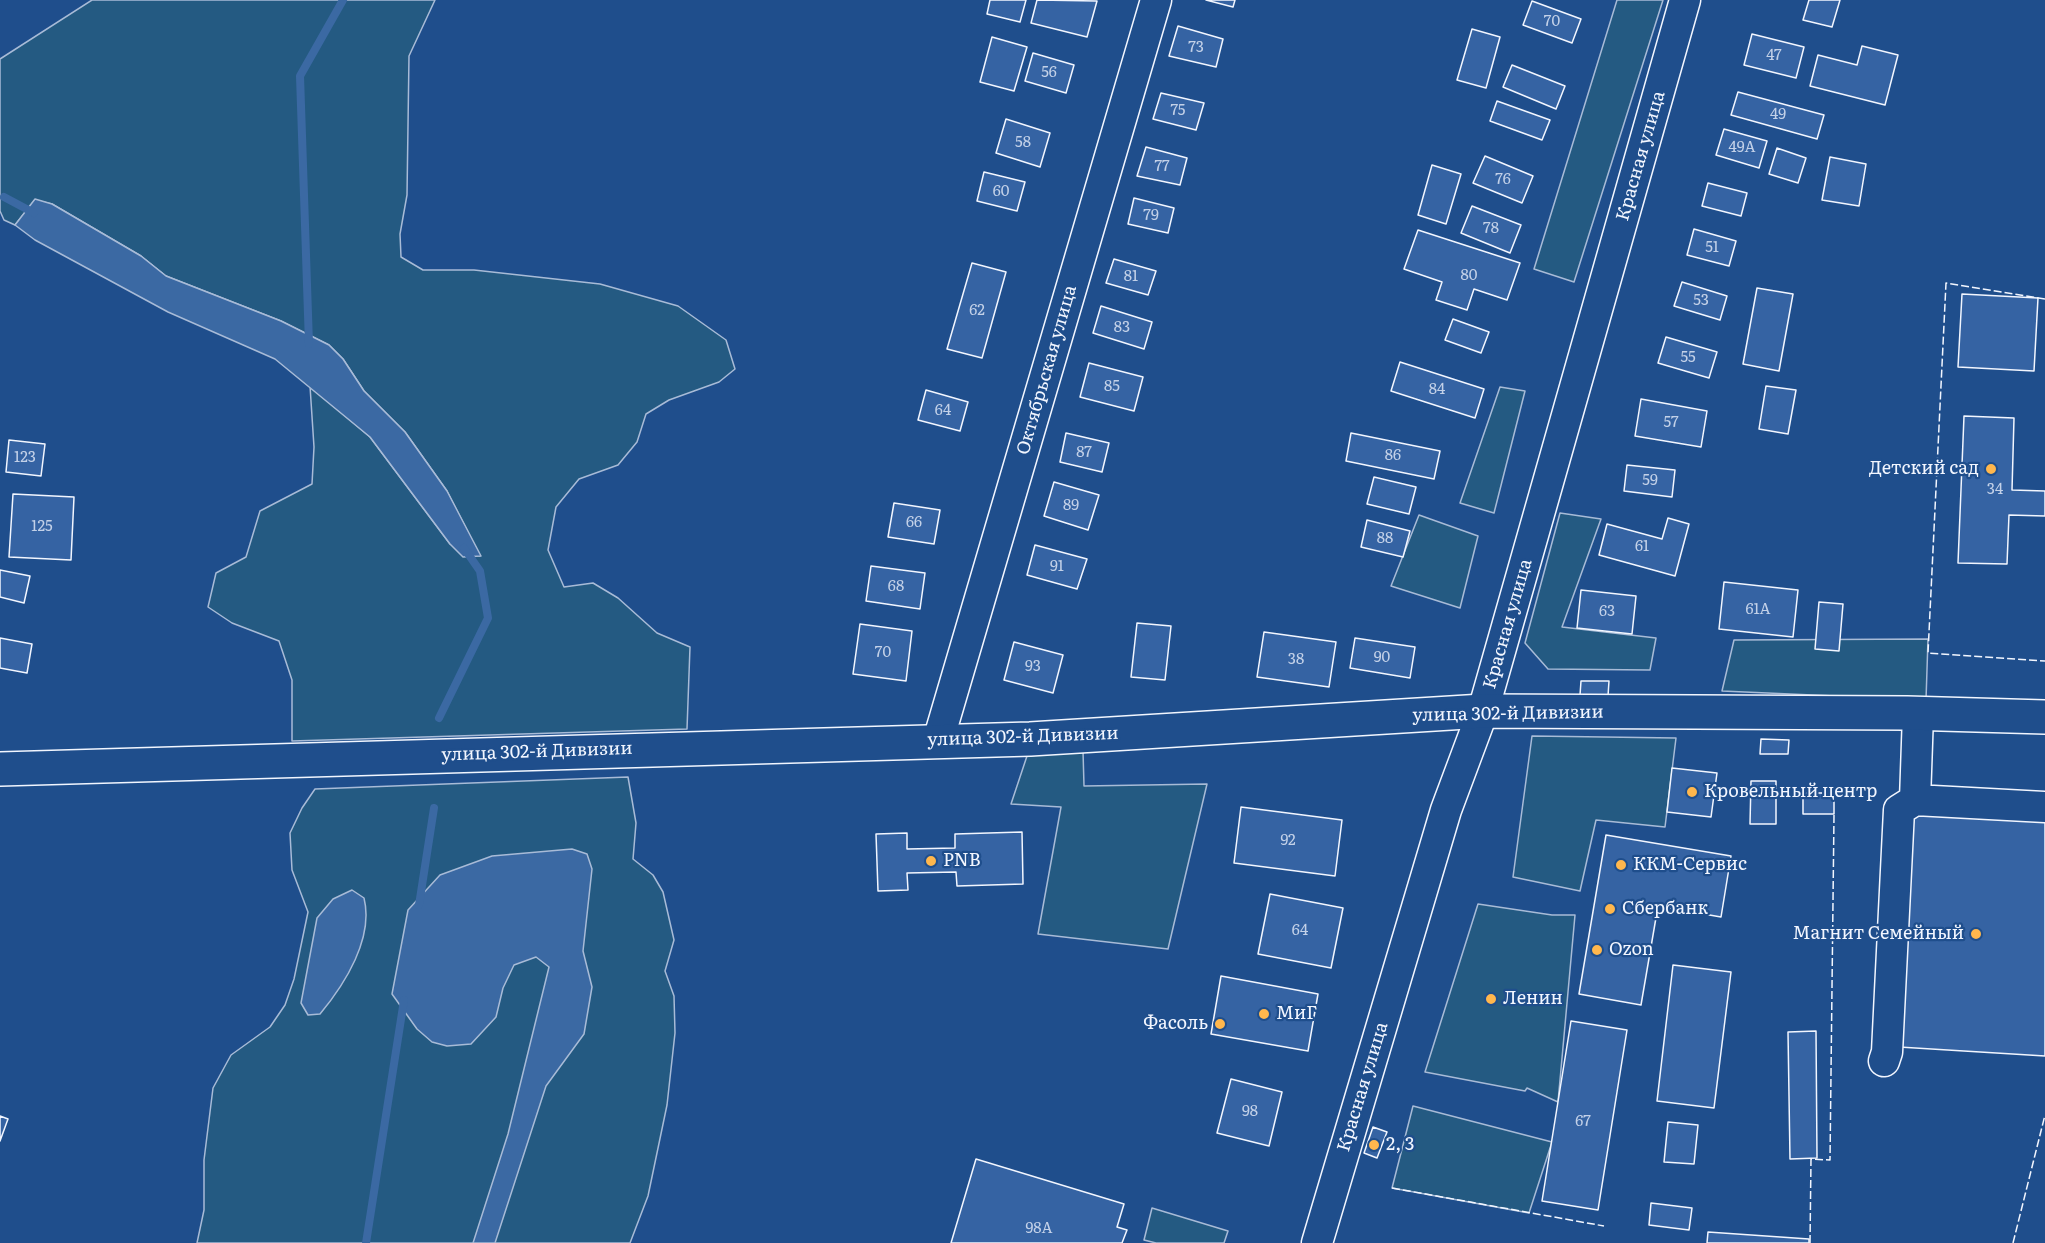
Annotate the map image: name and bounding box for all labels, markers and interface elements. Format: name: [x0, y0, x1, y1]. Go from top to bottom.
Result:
house number: 70: [1544, 13, 1560, 31]
house number: 73: [1188, 39, 1204, 57]
house number: 47: [1766, 47, 1782, 65]
house number: 56: [1041, 64, 1057, 82]
street label: Красная улица: [1612, 88, 1670, 224]
house number: 75: [1171, 102, 1185, 120]
house number: 49: [1770, 106, 1786, 124]
house number: 58: [1015, 134, 1031, 152]
house number: 49А: [1728, 139, 1756, 157]
house number: 77: [1154, 158, 1170, 176]
house number: 76: [1495, 171, 1511, 189]
house number: 60: [993, 183, 1009, 201]
house number: 79: [1143, 207, 1159, 225]
house number: 78: [1483, 220, 1499, 238]
house number: 51: [1705, 239, 1719, 257]
house number: 80: [1461, 267, 1477, 285]
house number: 81: [1124, 268, 1138, 286]
street label: Октябрьская улица: [1012, 283, 1082, 457]
house number: 53: [1693, 292, 1709, 310]
house number: 62: [969, 302, 985, 320]
house number: 83: [1114, 319, 1130, 337]
house number: 55: [1680, 349, 1696, 367]
house number: 85: [1104, 378, 1120, 396]
house number: 84: [1429, 381, 1445, 399]
house number: 64: [935, 402, 951, 420]
house number: 57: [1663, 414, 1679, 432]
house number: 87: [1076, 444, 1092, 462]
house number: 86: [1385, 447, 1401, 465]
house number: 123: [14, 449, 36, 467]
place label: Детский сад: [1869, 458, 1979, 480]
marker: Детский сад: [1984, 462, 1998, 476]
house number: 59: [1642, 472, 1658, 490]
house number: 34: [1987, 481, 2003, 499]
house number: 89: [1063, 497, 1079, 515]
house number: 66: [906, 514, 922, 532]
house number: 125: [31, 518, 53, 536]
house number: 88: [1377, 530, 1393, 548]
house number: 61: [1635, 538, 1649, 556]
street label: Красная улица: [1479, 556, 1537, 692]
house number: 91: [1050, 558, 1064, 576]
house number: 68: [888, 578, 904, 596]
house number: 61А: [1745, 601, 1771, 619]
house number: 63: [1599, 603, 1615, 621]
house number: 70: [875, 644, 891, 662]
house number: 90: [1374, 649, 1390, 667]
house number: 38: [1288, 651, 1304, 669]
house number: 93: [1025, 658, 1041, 676]
street label: улица 302-й Дивизии: [1412, 702, 1604, 726]
street label: улица 302-й Дивизии: [927, 723, 1119, 751]
street label: улица 302-й Дивизии: [441, 738, 633, 766]
place label: Кровельный центр: [1704, 781, 1877, 803]
marker: Кровельный центр: [1685, 785, 1699, 799]
house number: 92: [1280, 832, 1296, 850]
place label: PNB: [943, 850, 981, 872]
marker: PNB: [924, 854, 938, 868]
place label: ККМ-Сервис: [1633, 854, 1747, 876]
marker: ККМ-Сервис: [1614, 858, 1628, 872]
place label: Сбербанк: [1622, 898, 1708, 920]
marker: Сбербанк: [1603, 902, 1617, 916]
house number: 64: [1292, 922, 1308, 940]
place label: Магнит Семейный: [1793, 923, 1964, 945]
marker: Магнит Семейный: [1969, 927, 1983, 941]
place label: Ozon: [1609, 939, 1654, 961]
marker: Ozon: [1590, 943, 1604, 957]
place label: Ленин: [1503, 988, 1563, 1010]
marker: Ленин: [1484, 992, 1498, 1006]
place label: МиГ: [1276, 1003, 1317, 1025]
marker: МиГ: [1257, 1007, 1271, 1021]
place label: Фасоль: [1143, 1013, 1208, 1035]
marker: Фасоль: [1213, 1017, 1227, 1031]
street label: Красная улица: [1333, 1020, 1393, 1154]
house number: 98: [1242, 1103, 1258, 1121]
house number: 67: [1575, 1113, 1591, 1131]
place label: 2, 3: [1386, 1134, 1414, 1156]
marker: 2, 3: [1367, 1138, 1381, 1152]
house number: 98А: [1025, 1220, 1053, 1238]

